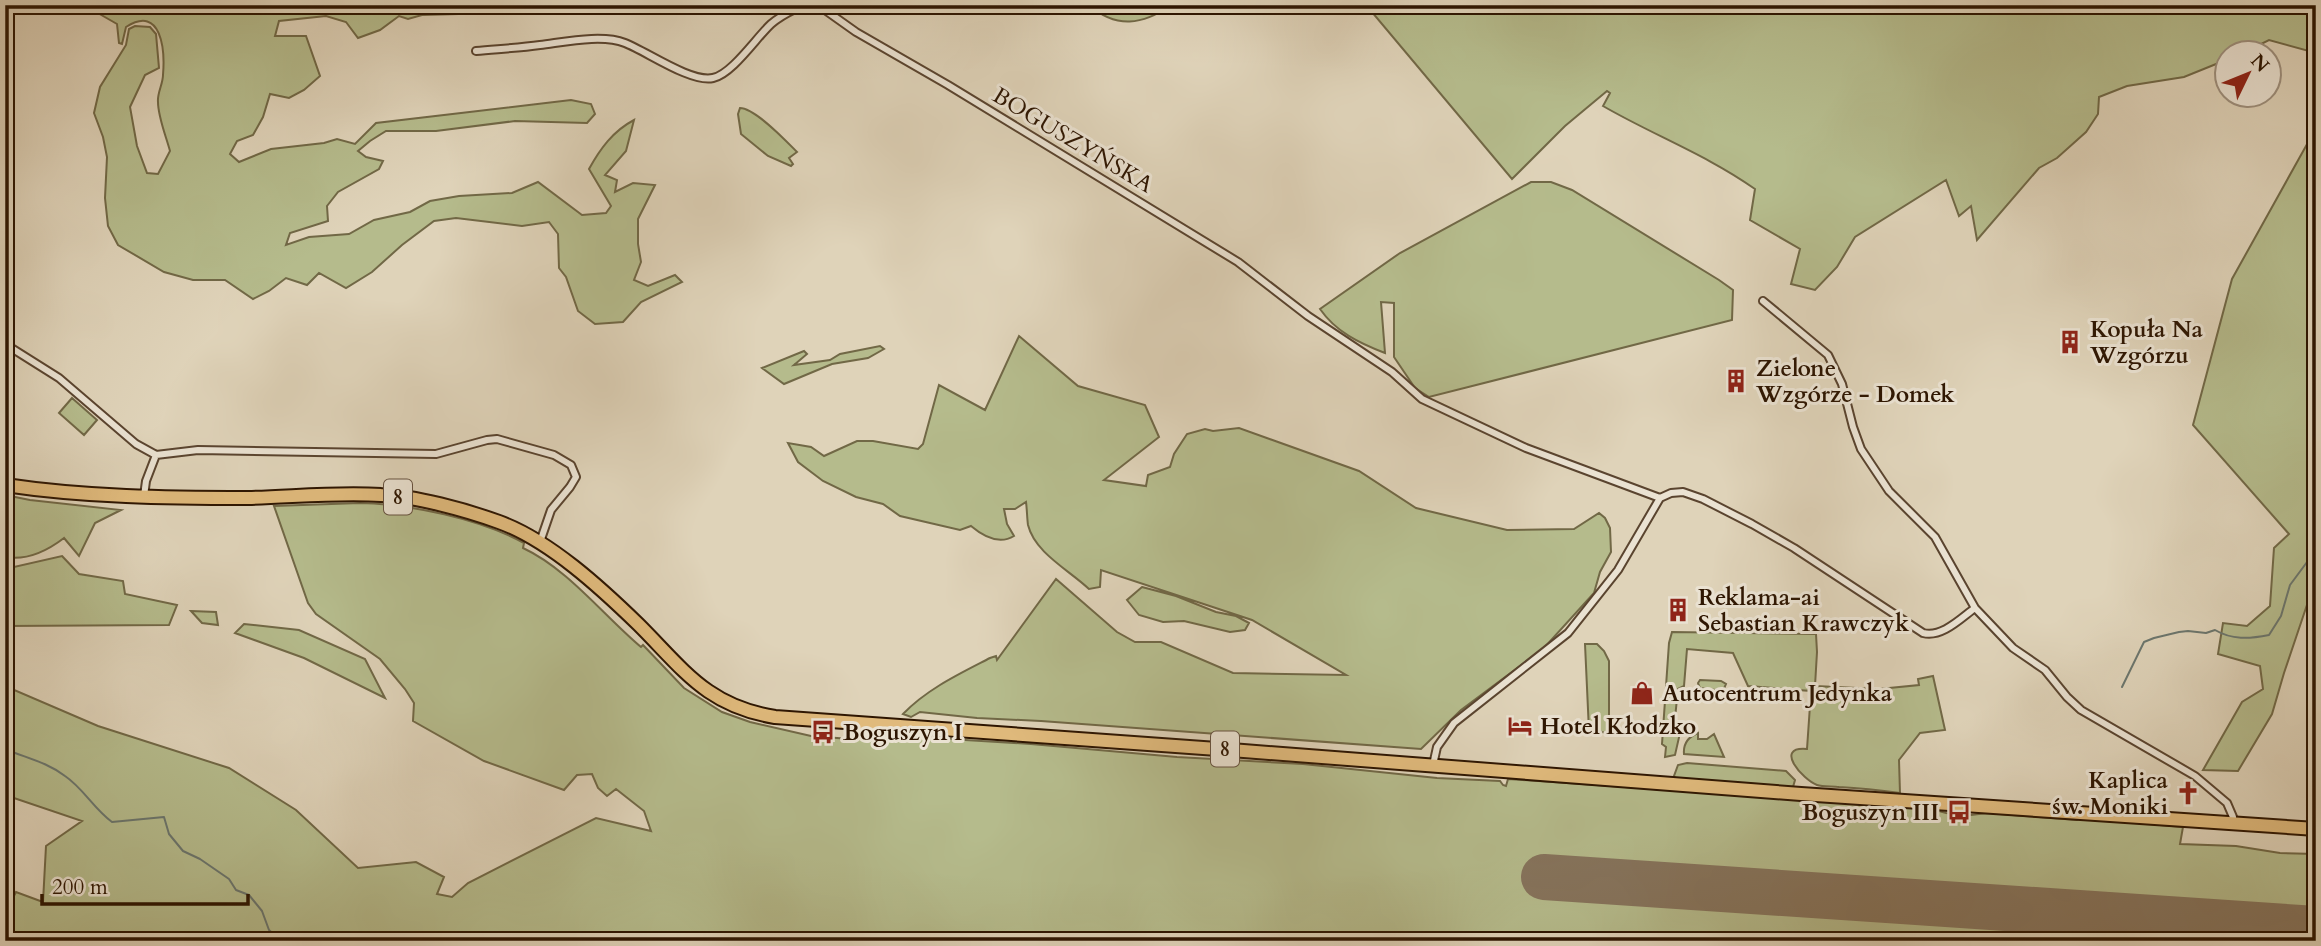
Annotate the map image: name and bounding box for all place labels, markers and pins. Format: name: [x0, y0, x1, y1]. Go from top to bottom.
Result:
place label: Kopuła Na Wzgórzu: [2089, 314, 2204, 371]
building icon: Kopuła Na Wzgórzu: [2056, 328, 2084, 356]
place label: Zielone Wzgórze - Domek: [1755, 353, 1955, 410]
building icon: Zielone Wzgórze - Domek: [1722, 367, 1750, 395]
place label: Reklama-ai Sebastian Krawczyk: [1698, 582, 1910, 639]
building icon: Reklama-ai Sebastian Krawczyk: [1664, 596, 1692, 624]
place label: Autocentrum Jedynka: [1662, 678, 1893, 709]
shop icon: Autocentrum Jedynka: [1628, 679, 1656, 707]
place label: Hotel Kłodzko: [1540, 711, 1696, 742]
hotel icon: Hotel Kłodzko: [1506, 712, 1534, 740]
place label: Boguszyn I: [843, 717, 963, 748]
bus stop icon: Boguszyn I: [809, 718, 837, 746]
place label: Kaplica św. Moniki: [2052, 765, 2169, 822]
church icon: Kaplica św. Moniki: [2174, 779, 2202, 807]
place label: Boguszyn III: [1802, 797, 1939, 828]
bus stop icon: Boguszyn III: [1945, 798, 1973, 826]

